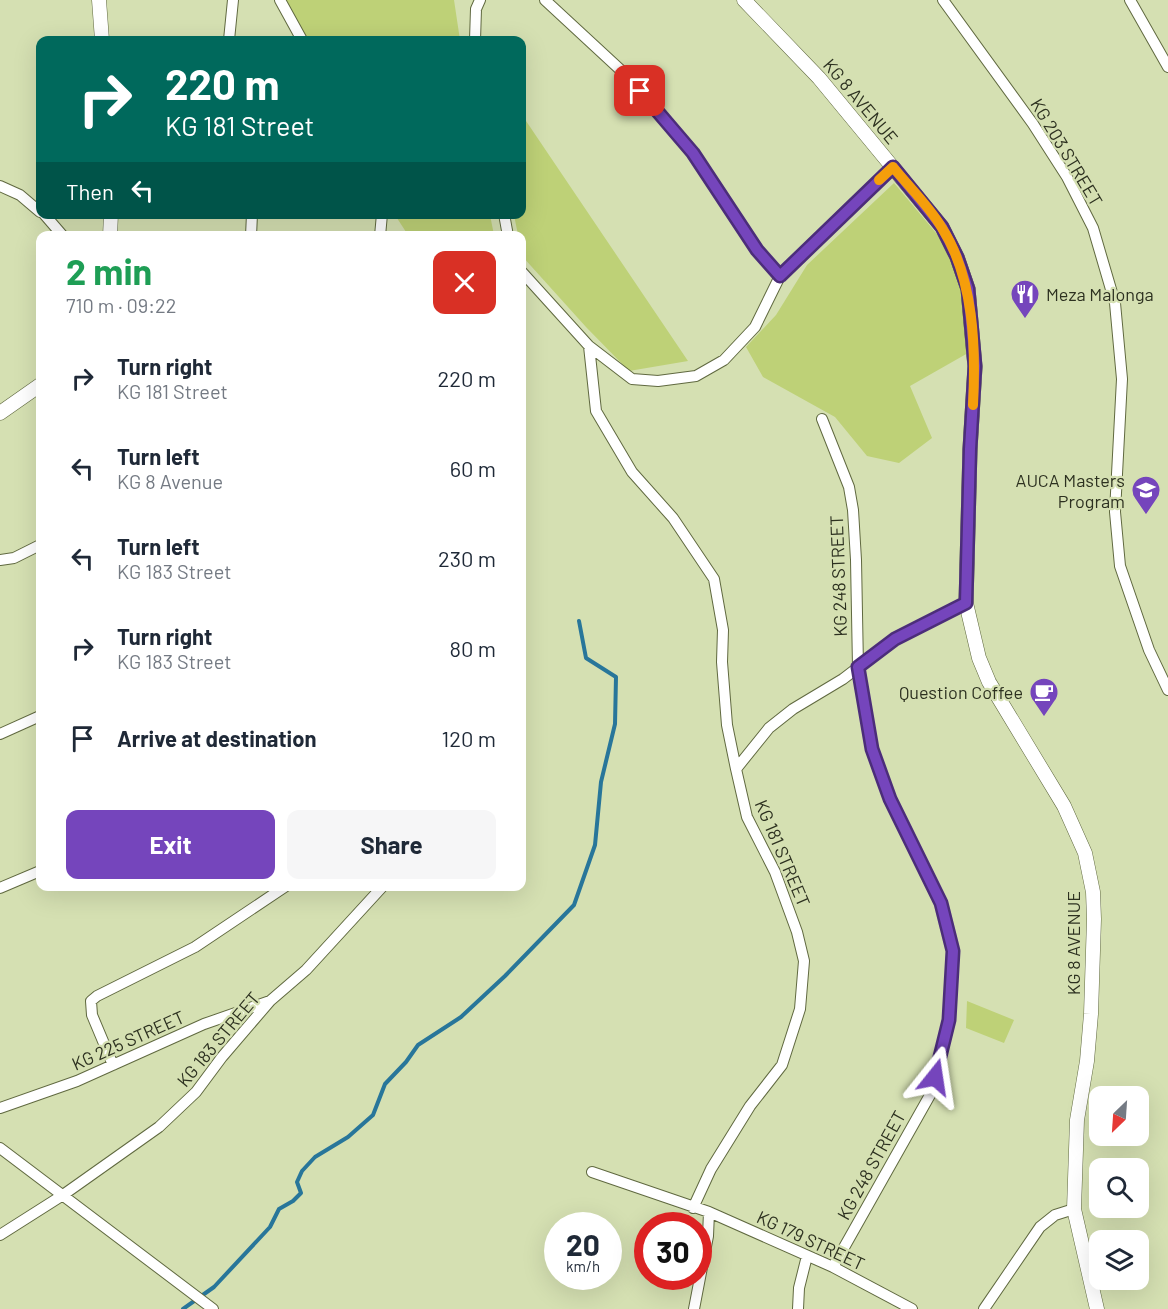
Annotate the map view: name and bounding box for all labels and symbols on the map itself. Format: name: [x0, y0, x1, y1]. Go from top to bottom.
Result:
street label: KG 8 AVENUE: [819, 54, 903, 148]
pin: [614, 65, 665, 116]
street label: KG 203 STREET: [1026, 94, 1108, 210]
restaurant icon: Meza Malonga: [1009, 278, 1041, 320]
place label: Meza Malonga: [1046, 283, 1154, 305]
place label: AUCA Masters Program: [1016, 469, 1125, 512]
school or university icon: AUCA Masters Program: [1130, 474, 1162, 516]
street label: KG 248 STREET: [825, 515, 851, 637]
cafe icon: Question Coffee: [1028, 676, 1060, 718]
place label: Question Coffee: [899, 681, 1023, 703]
street label: KG 181 STREET: [751, 796, 815, 910]
street label: KG 8 AVENUE: [1062, 891, 1084, 995]
street label: KG 183 STREET: [172, 987, 264, 1091]
street label: KG 225 STREET: [68, 1005, 188, 1075]
position arrow: [903, 1045, 967, 1109]
north arrow: [1089, 1086, 1149, 1146]
street label: KG 248 STREET: [832, 1107, 910, 1223]
street label: KG 179 STREET: [754, 1205, 868, 1275]
speed limit sign: 30: [634, 1212, 712, 1290]

